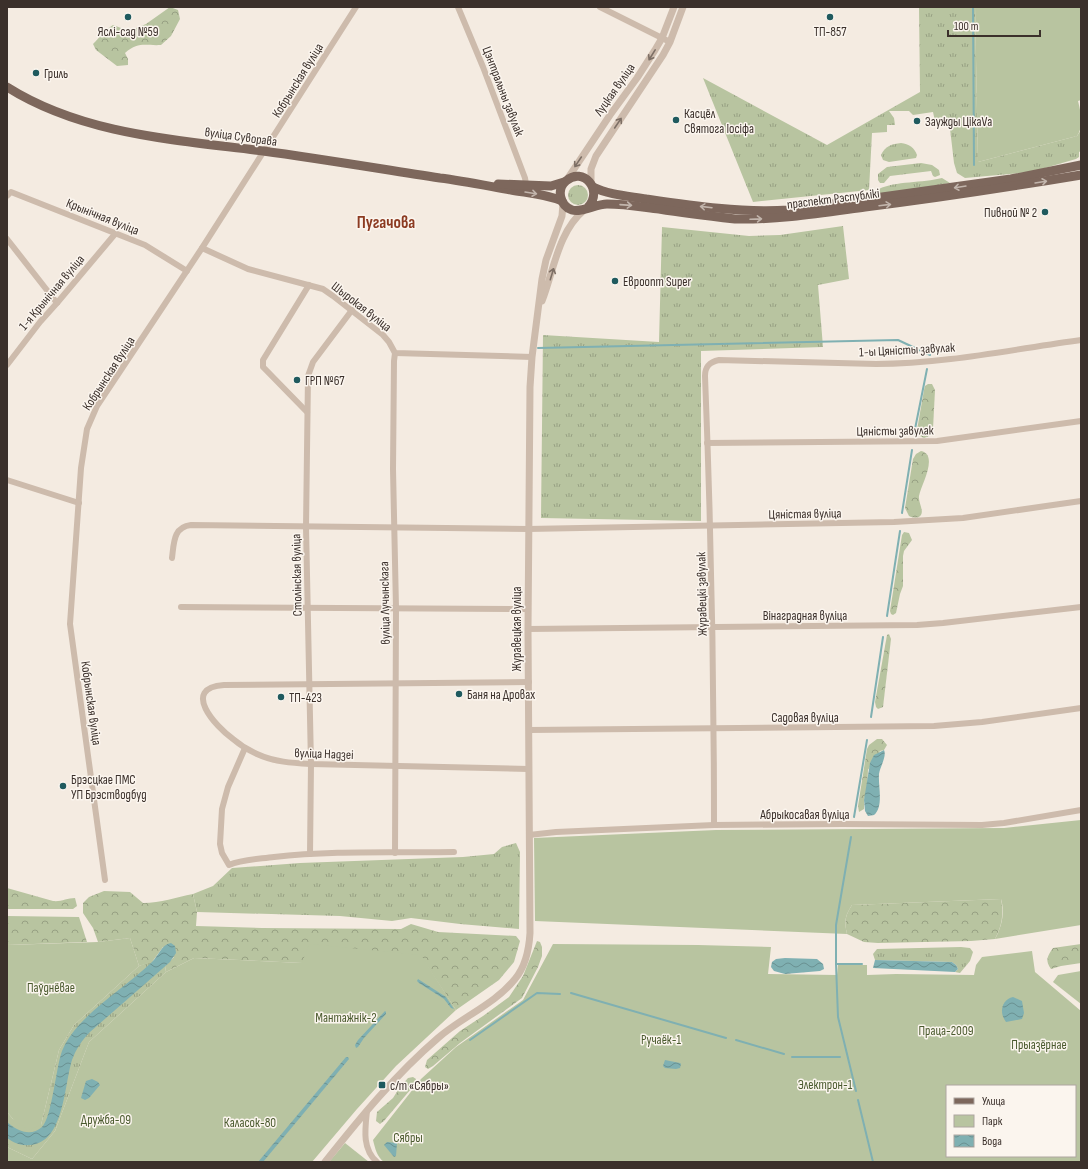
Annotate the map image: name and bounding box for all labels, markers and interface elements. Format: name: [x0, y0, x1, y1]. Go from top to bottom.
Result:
marker: Яслі-сад №59: [123, 12, 133, 22]
marker: ТП-857: [825, 12, 835, 22]
scale bar: [948, 12, 1040, 38]
text: 100 m: [954, 19, 979, 34]
place label: Яслі-сад №59: [97, 24, 159, 40]
place label: ТП-857: [814, 24, 847, 40]
street label: Кобрынская вуліца: [269, 40, 327, 121]
street label: Цэнтральны завулак: [479, 44, 528, 139]
one-way arrow: [647, 49, 655, 61]
street label: Луцкая вуліца: [590, 60, 639, 120]
place label: Гриль: [44, 66, 68, 82]
marker: Гриль: [31, 68, 41, 78]
place label: Касцёл Святога Іосіфа: [684, 106, 754, 137]
place label: Заужды ЦікаVа: [925, 114, 992, 130]
marker: Касцёл Святога Іосіфа: [671, 115, 681, 125]
marker: Заужды ЦікаVа: [912, 116, 922, 126]
one-way arrow: [614, 118, 622, 129]
street label: вуліца Суворава: [204, 124, 278, 150]
one-way arrow: [574, 156, 582, 167]
one-way arrow: [1034, 178, 1047, 186]
one-way arrow: [954, 183, 967, 191]
street label: праспект Рэспублікі: [786, 185, 880, 213]
one-way arrow: [524, 189, 537, 197]
street label: Крынічная вуліца: [64, 195, 141, 239]
one-way arrow: [620, 201, 633, 208]
one-way arrow: [878, 201, 891, 209]
one-way arrow: [700, 203, 713, 211]
place label: Пивной № 2: [984, 205, 1037, 221]
marker: Пивной № 2: [1040, 207, 1050, 217]
district label: Пугачова: [357, 213, 415, 233]
one-way arrow: [749, 215, 762, 223]
street label: 1-я Крынічная вуліца: [16, 252, 88, 334]
one-way arrow: [548, 268, 556, 280]
place label: Евроопт Super: [623, 274, 692, 290]
marker: Евроопт Super: [610, 276, 620, 286]
street label: Шырокая вуліца: [328, 278, 395, 335]
street label: Кобрынская вуліца: [79, 334, 139, 413]
street label: 1-ы Цяністы завулак: [859, 339, 955, 360]
place label: ГРП №67: [305, 373, 345, 389]
marker: ГРП №67: [292, 375, 302, 385]
street label: Цяністы завулак: [856, 422, 934, 440]
street label: Цяністая вуліца: [768, 505, 842, 523]
street label: Столінская вуліца: [288, 534, 306, 616]
street label: Журавецкі завулак: [693, 552, 711, 636]
street label: вуліца Лучынскага: [376, 561, 394, 645]
street label: Журавецкая вуліца: [509, 587, 525, 671]
street label: Вінаградная вуліца: [763, 608, 847, 624]
street label: Кобрынская вуліца: [77, 660, 105, 746]
place label: Баня на Дровах: [467, 687, 535, 703]
marker: Баня на Дровах: [454, 689, 464, 699]
place label: ТП-423: [289, 690, 322, 706]
marker: ТП-423: [276, 692, 286, 702]
street label: Садовая вуліца: [771, 710, 839, 726]
street label: вуліца Надзеі: [294, 745, 354, 763]
place label: Брэсцкае ПМС УП Брэстводбуд: [71, 772, 147, 803]
marker: Брэсцкае ПМС УП Брэстводбуд: [58, 781, 68, 791]
street label: Абрыкосавая вуліца: [759, 807, 850, 823]
park label: Паўднёвае: [27, 980, 75, 996]
park label: Мантажнік-2: [315, 1010, 377, 1026]
park label: Праца-2009: [919, 1023, 974, 1039]
park label: Ручаёк-1: [641, 1032, 682, 1048]
park label: Прыазёрнае: [1011, 1037, 1067, 1053]
park label: Электрон-1: [798, 1077, 853, 1093]
place label: с/т «Сябры»: [390, 1078, 449, 1094]
marker: с/т «Сябры»: [377, 1080, 387, 1090]
legend: [946, 1085, 1076, 1157]
text: Улица: [982, 1094, 1006, 1109]
park label: Дружба-09: [81, 1112, 131, 1128]
text: Парк: [982, 1114, 1003, 1129]
park label: Каласок-80: [224, 1115, 276, 1131]
park label: Сябры: [393, 1130, 423, 1146]
text: Вода: [982, 1134, 1002, 1149]

